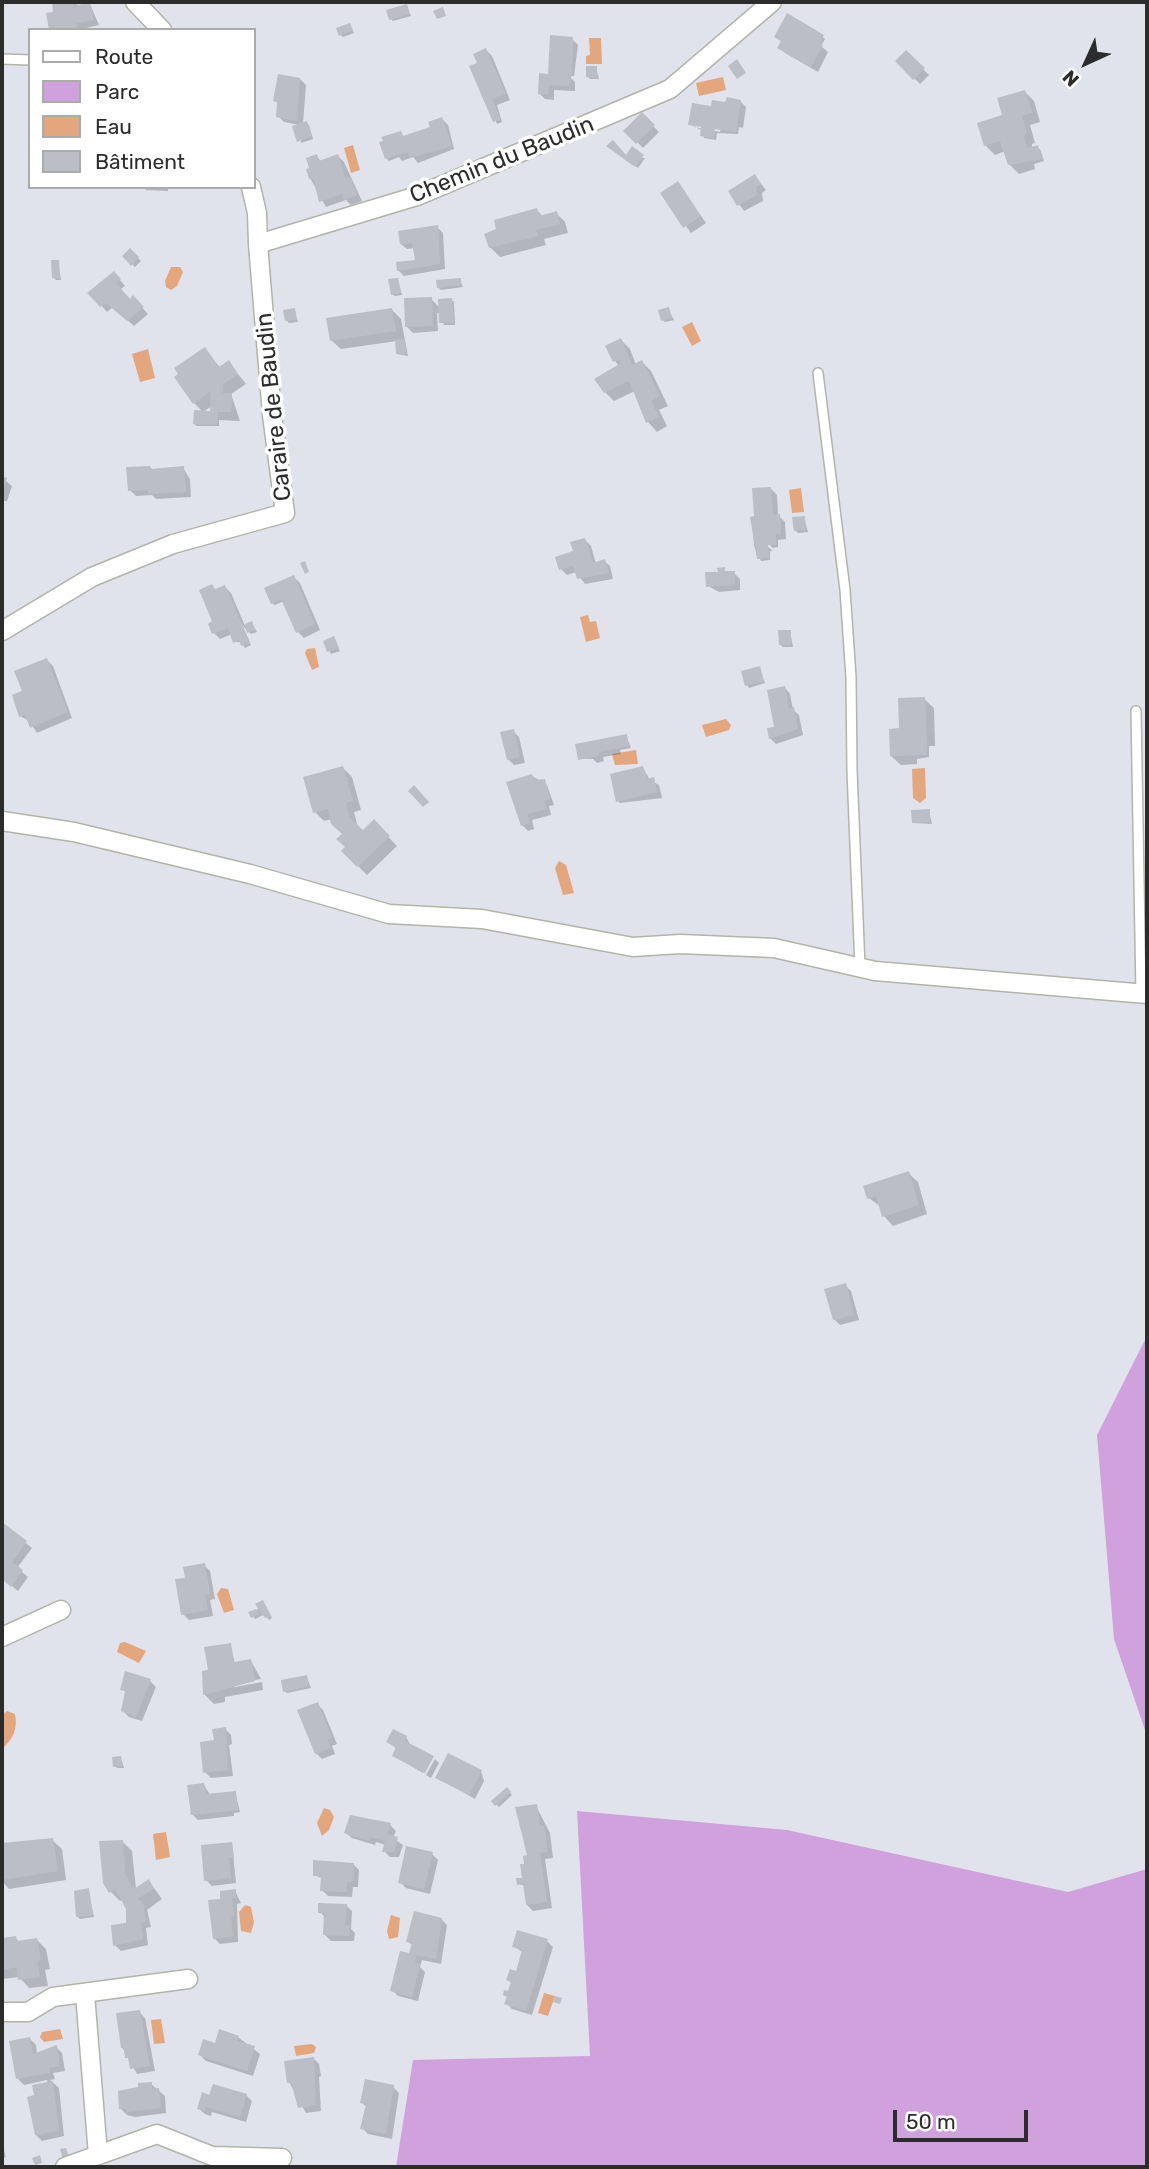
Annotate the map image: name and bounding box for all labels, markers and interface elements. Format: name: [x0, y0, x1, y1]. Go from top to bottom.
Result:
legend: [28, 28, 256, 189]
north arrow: [1051, 28, 1121, 98]
text: Route: [95, 44, 153, 69]
text: N: [1058, 65, 1084, 91]
text: Parc: [95, 79, 139, 104]
street label: Chemin du Baudin: [406, 110, 598, 210]
text: Eau: [95, 114, 132, 139]
text: Bâtiment: [95, 149, 185, 174]
street label: Caraire de Baudin: [250, 311, 298, 503]
scale bar: [897, 2096, 1032, 2140]
text: 50 m: [906, 2109, 956, 2134]

